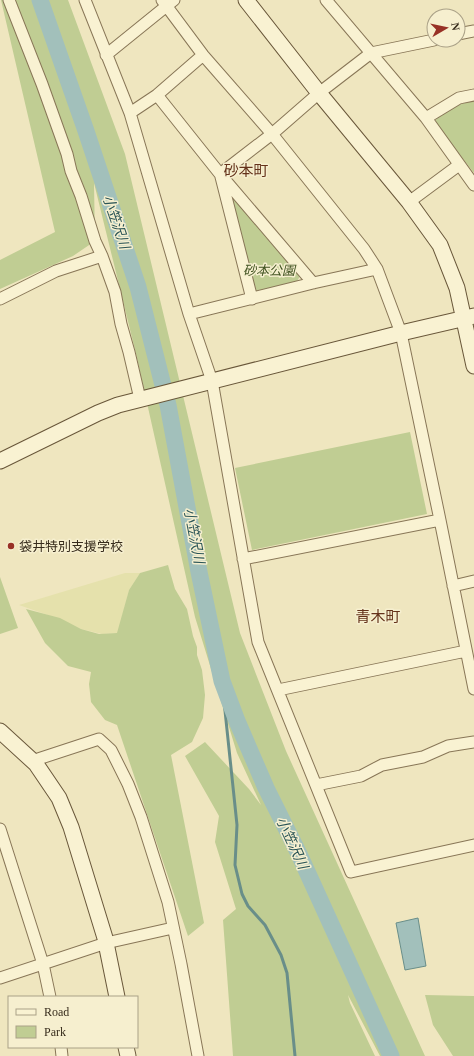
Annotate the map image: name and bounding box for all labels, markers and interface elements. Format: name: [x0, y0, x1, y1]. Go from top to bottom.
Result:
north arrow: [426, 8, 466, 48]
text: N: [449, 22, 462, 31]
district label: 砂本町: [223, 163, 269, 179]
water label: 小笠沢川: [100, 193, 133, 253]
park label: 砂本公園: [243, 263, 297, 278]
water label: 小笠沢川: [181, 507, 207, 567]
place label: 袋井特別支援学校: [19, 539, 123, 554]
marker: 袋井特別支援学校: [6, 541, 16, 551]
district label: 青木町: [355, 609, 401, 625]
water label: 小笠沢川: [273, 814, 311, 873]
legend: [8, 996, 138, 1048]
text: Road: [44, 1005, 69, 1019]
text: Park: [44, 1025, 66, 1039]

